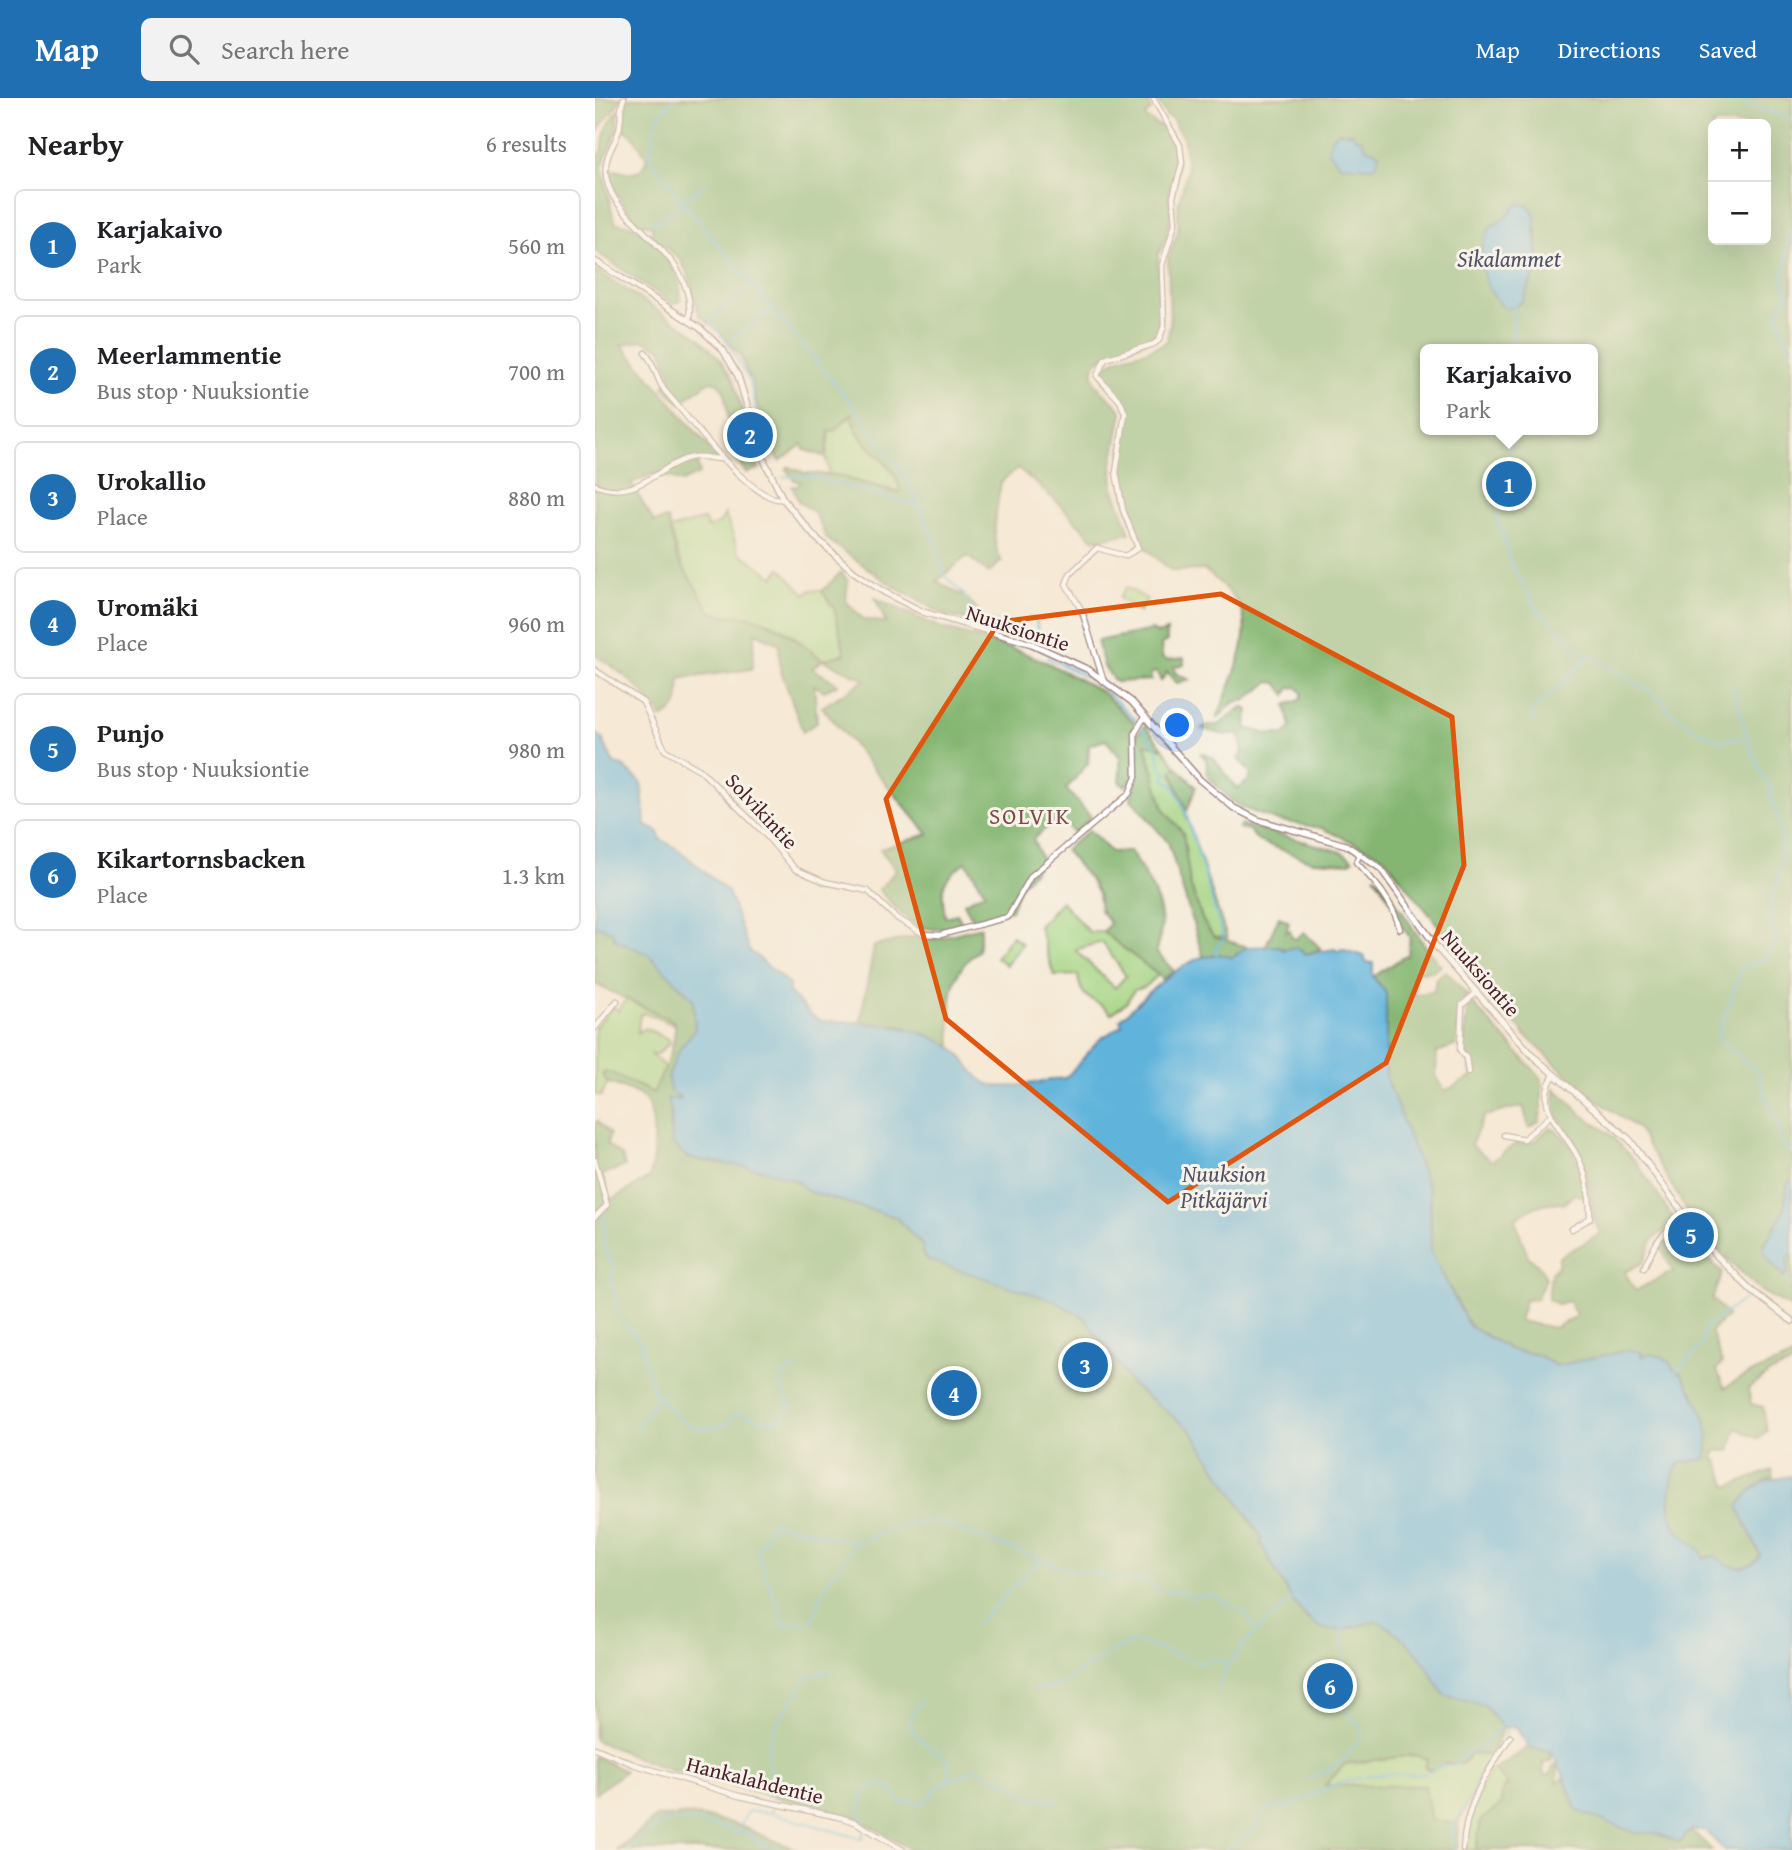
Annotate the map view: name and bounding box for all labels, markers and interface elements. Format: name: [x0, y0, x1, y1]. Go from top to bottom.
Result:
search box: [141, 18, 631, 81]
text: Map: [35, 25, 99, 73]
icon: search: [165, 30, 203, 68]
text: Search here: [221, 30, 349, 69]
text: Map: [1476, 32, 1520, 67]
text: Directions: [1558, 32, 1661, 67]
text: Saved: [1699, 32, 1757, 67]
map controls: [1708, 119, 1771, 245]
button: +: [1708, 119, 1771, 182]
text: Nearby: [28, 122, 124, 166]
text: 6 results: [486, 127, 567, 160]
button: −: [1708, 182, 1771, 245]
text: Karjakaivo: [97, 209, 223, 248]
text: 1: [47, 229, 59, 262]
text: 560 m: [508, 229, 565, 262]
water label: Sikalammet: [1457, 242, 1562, 275]
text: Park: [97, 248, 141, 281]
text: Meerlammentie: [97, 335, 282, 374]
popup: [1420, 344, 1598, 435]
text: Karjakaivo: [1446, 354, 1572, 393]
text: 2: [47, 355, 59, 388]
text: 700 m: [508, 355, 565, 388]
text: Bus stop · Nuuksiontie: [97, 374, 309, 407]
text: Park: [1446, 393, 1491, 426]
pin: 2: [727, 409, 773, 461]
pin: 1: [1486, 458, 1532, 510]
text: Urokallio: [97, 461, 206, 500]
text: 3: [47, 481, 59, 514]
text: 880 m: [508, 481, 565, 514]
text: Place: [97, 500, 148, 533]
text: Uromäki: [97, 587, 198, 626]
street label: Nuuksiontie: [962, 597, 1074, 659]
text: 4: [47, 607, 59, 640]
text: 960 m: [508, 607, 565, 640]
text: Place: [97, 626, 148, 659]
your location: [1160, 708, 1194, 742]
text: Punjo: [97, 713, 164, 752]
text: 5: [47, 733, 59, 766]
text: 980 m: [508, 733, 565, 766]
text: Bus stop · Nuuksiontie: [97, 752, 309, 785]
street label: Solvikintie: [718, 766, 806, 856]
district label: SOLVIK: [989, 799, 1071, 832]
text: Kikartornsbacken: [97, 839, 305, 878]
text: 6: [47, 859, 59, 892]
text: 1.3 km: [502, 859, 565, 892]
text: Place: [97, 878, 148, 911]
street label: Nuuksiontie: [1434, 922, 1528, 1024]
water label: Nuuksion Pitkäjärvi: [1180, 1157, 1268, 1216]
pin: 5: [1668, 1209, 1714, 1261]
pin: 3: [1062, 1339, 1108, 1391]
pin: 4: [931, 1367, 977, 1419]
pin: 6: [1307, 1660, 1353, 1712]
street label: Hankalahdentie: [683, 1748, 827, 1812]

